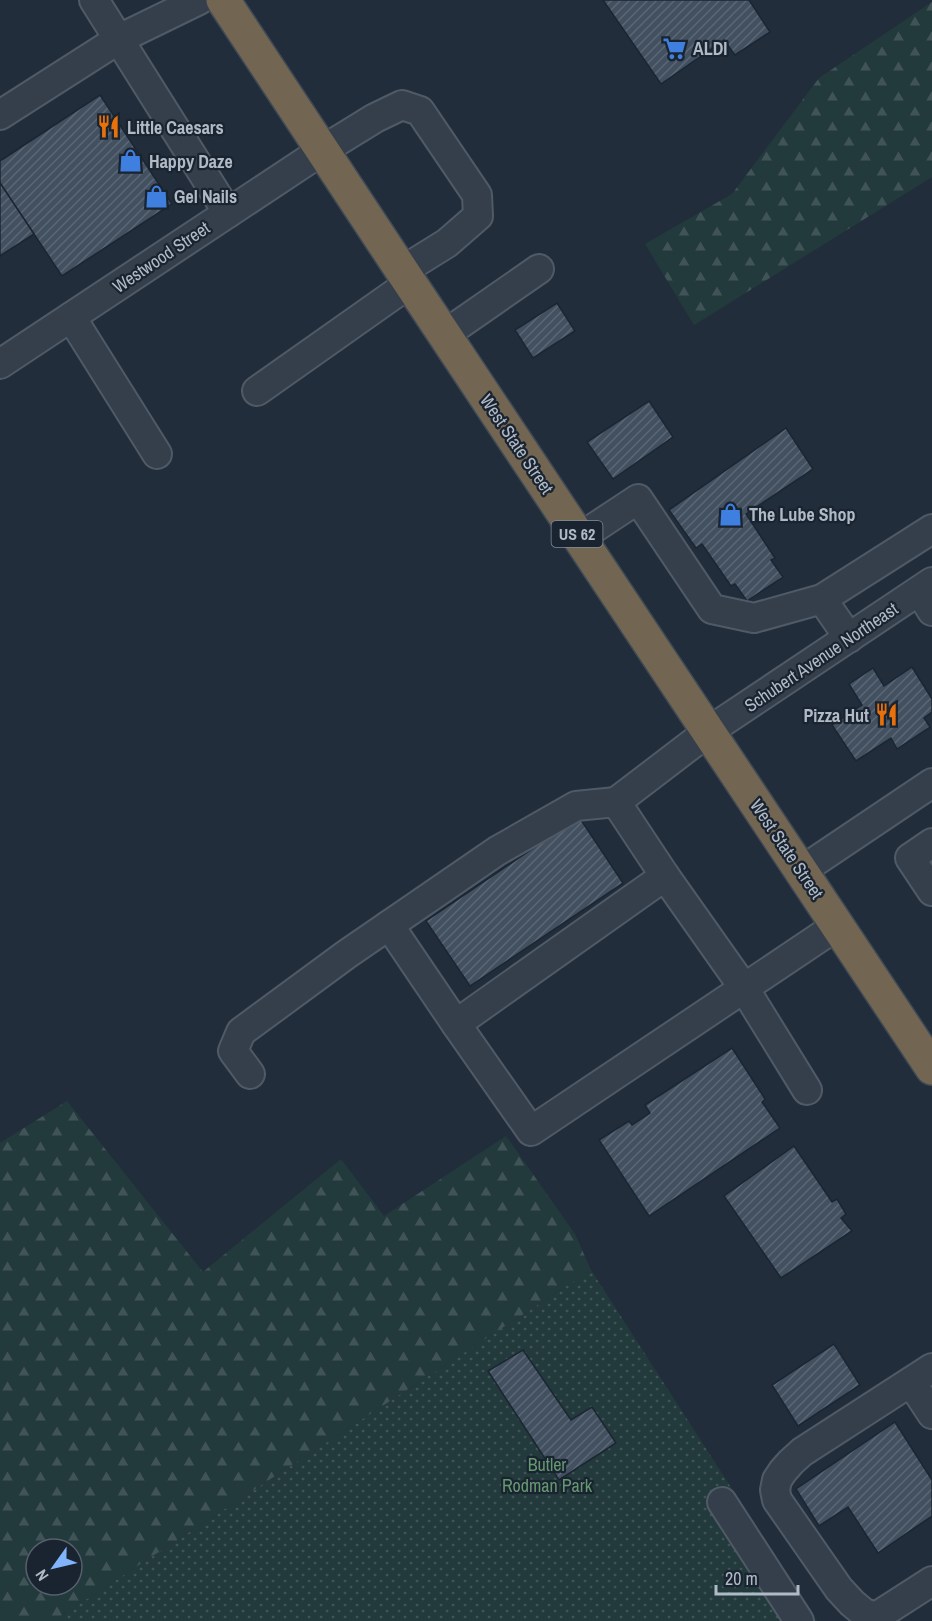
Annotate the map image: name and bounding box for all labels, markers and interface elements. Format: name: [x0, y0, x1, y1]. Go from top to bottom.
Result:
supermarket icon: ALDI: [662, 35, 688, 61]
place label: ALDI: [693, 36, 727, 61]
restaurant icon: Little Caesars: [96, 114, 122, 140]
place label: Little Caesars: [127, 115, 224, 140]
shop icon: Happy Daze: [118, 148, 144, 174]
place label: Happy Daze: [149, 149, 233, 174]
shop icon: Gel Nails: [143, 183, 169, 209]
place label: Gel Nails: [174, 184, 237, 209]
street label: Westwood Street: [108, 215, 214, 299]
street label: West State Street: [474, 389, 560, 499]
shop icon: The Lube Shop: [718, 501, 744, 527]
place label: The Lube Shop: [749, 502, 856, 527]
road number: US 62: [552, 521, 602, 547]
street label: Schubert Avenue Northeast: [739, 596, 903, 718]
restaurant icon: Pizza Hut: [874, 702, 900, 728]
place label: Pizza Hut: [803, 703, 869, 728]
street label: West State Street: [744, 794, 830, 904]
park label: Butler Rodman Park: [502, 1452, 593, 1498]
north arrow: [24, 1537, 84, 1597]
scale bar: [716, 1558, 798, 1596]
text: N: [30, 1565, 53, 1585]
text: 20 m: [725, 1566, 758, 1591]

